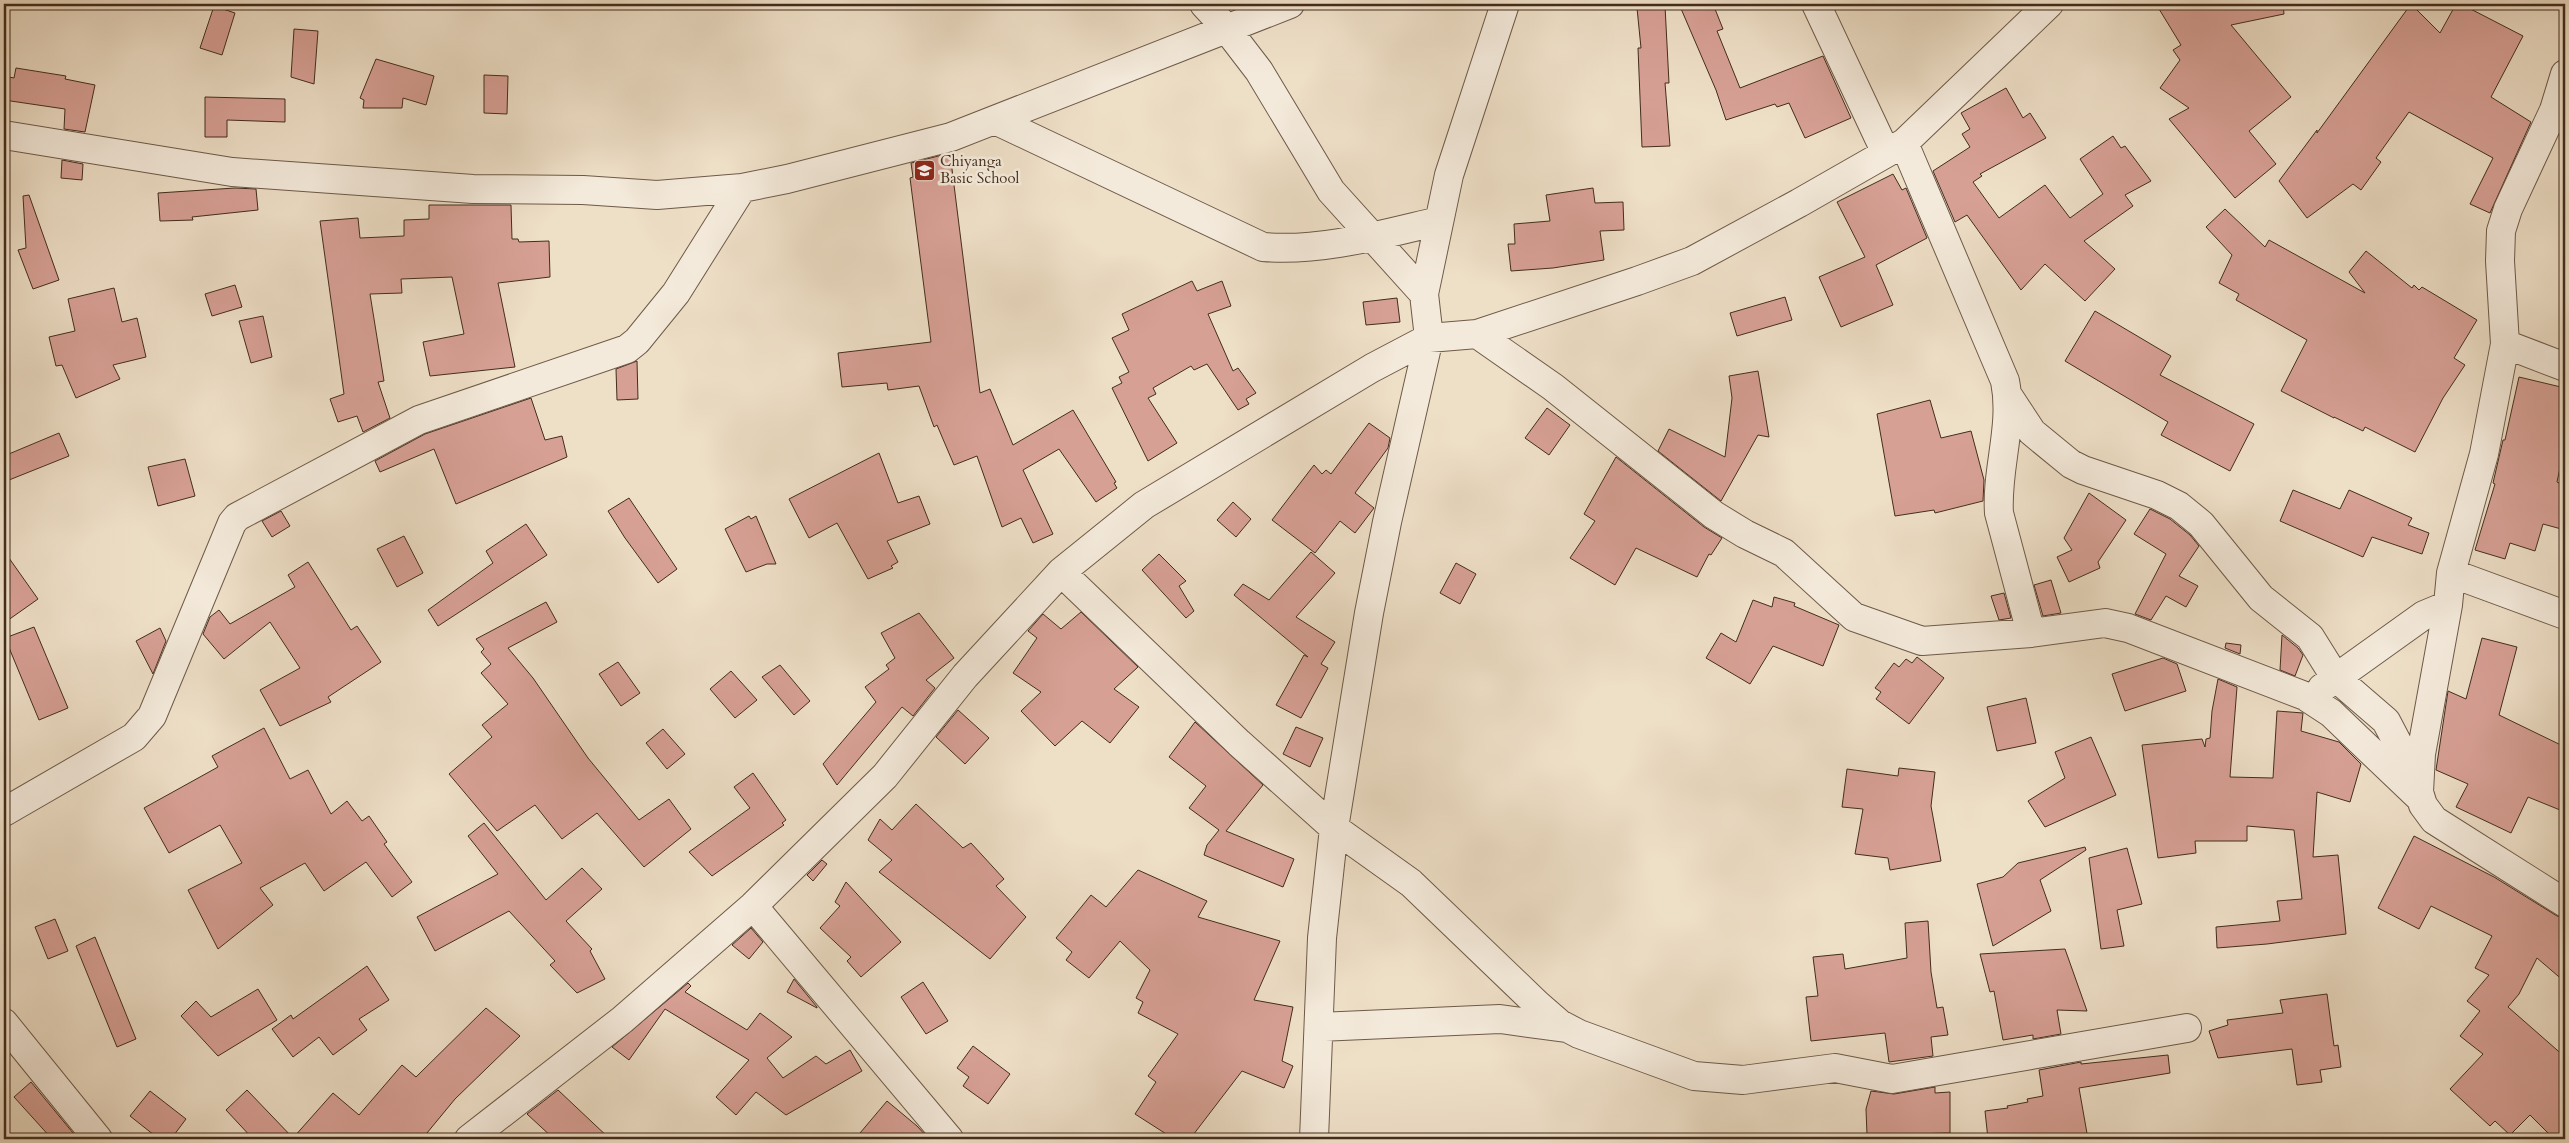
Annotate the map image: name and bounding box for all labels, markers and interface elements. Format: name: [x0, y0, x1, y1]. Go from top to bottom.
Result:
place label: Chiyanga Basic School: [940, 151, 1020, 188]
school or university icon: Chiyanga Basic School: [912, 158, 936, 182]

